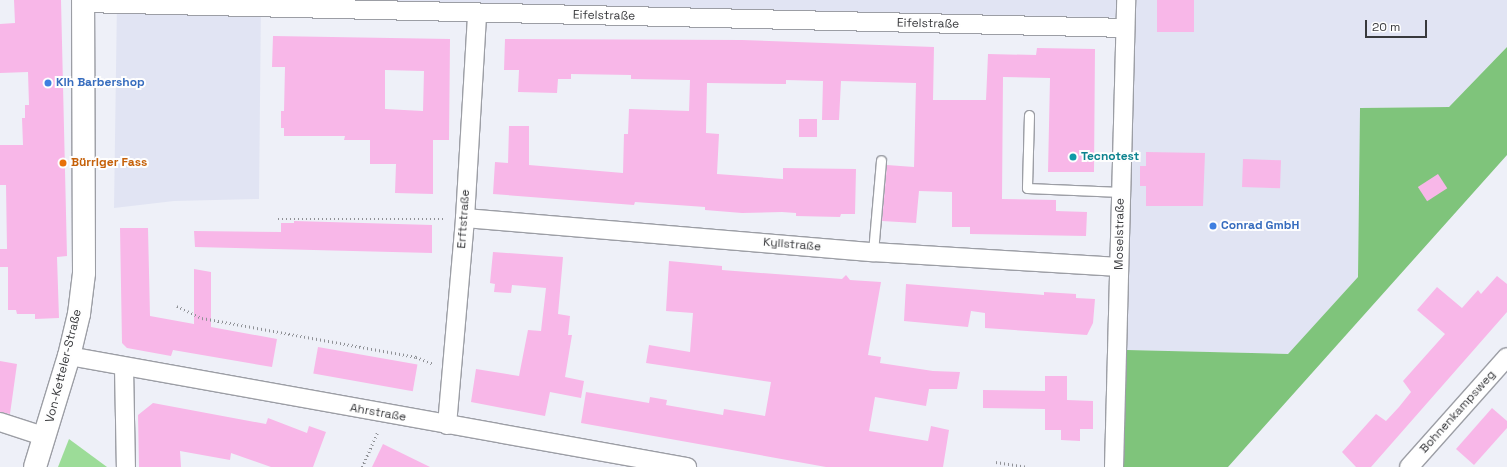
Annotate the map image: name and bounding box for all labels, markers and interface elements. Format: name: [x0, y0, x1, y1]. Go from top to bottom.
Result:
street label: Eifelstraße: [573, 8, 635, 24]
scale bar: [1367, 12, 1429, 38]
street label: Eifelstraße: [897, 16, 959, 32]
text: 20 m: [1372, 19, 1400, 35]
place label: Kih Barbershop: [56, 76, 145, 90]
marker: Kih Barbershop: [43, 78, 53, 88]
place label: Tecnotest: [1081, 150, 1139, 164]
marker: Tecnotest: [1068, 152, 1078, 162]
place label: Bürriger Fass: [71, 156, 147, 170]
marker: Bürriger Fass: [58, 158, 68, 168]
street label: Erftstraße: [455, 189, 473, 249]
street label: Moselstraße: [1112, 198, 1128, 270]
place label: Conrad GmbH: [1221, 219, 1299, 233]
marker: Conrad GmbH: [1208, 221, 1218, 231]
street label: Kyllstraße: [762, 235, 822, 255]
street label: Von-Ketteler-Straße: [43, 308, 85, 424]
street label: Bohnenkampsweg: [1417, 368, 1499, 456]
street label: Ahrstraße: [349, 401, 407, 425]

